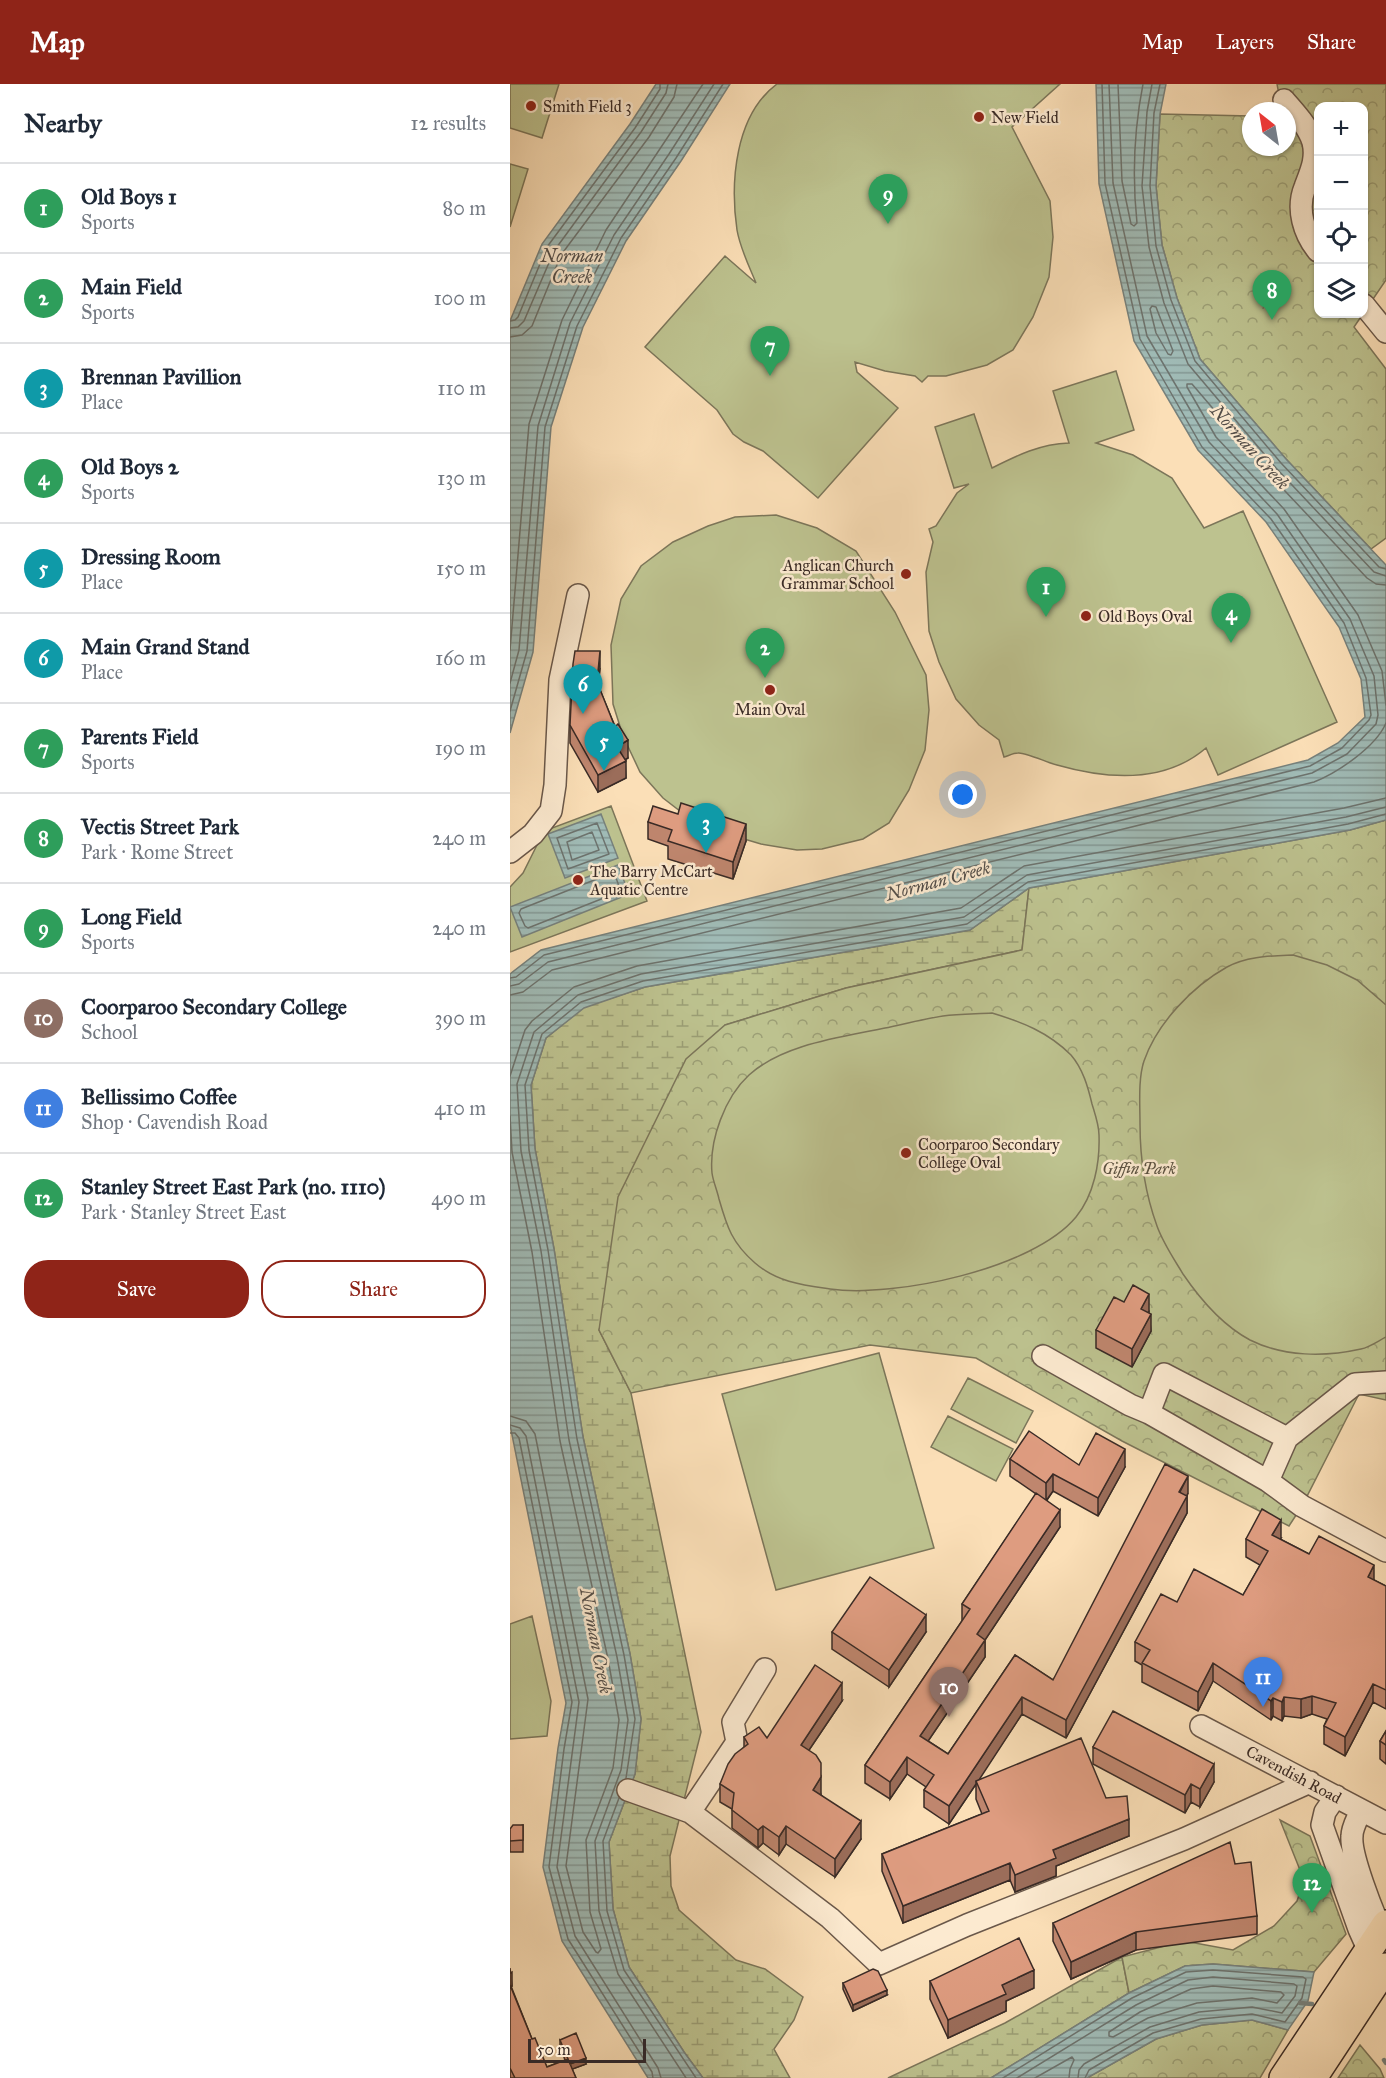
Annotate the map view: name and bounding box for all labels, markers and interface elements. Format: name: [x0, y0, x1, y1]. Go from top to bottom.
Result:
text: Map: [30, 25, 85, 60]
text: Map: [1142, 29, 1183, 55]
text: Layers: [1216, 29, 1274, 55]
text: Share: [1307, 29, 1356, 55]
place label: Smith Field 3: [543, 97, 632, 116]
marker: Smith Field 3: [524, 99, 538, 113]
north arrow: [1242, 102, 1296, 156]
map controls: [1314, 102, 1368, 318]
button: +: [1314, 102, 1368, 156]
text: Nearby: [24, 107, 102, 139]
place label: New Field: [991, 108, 1059, 127]
marker: New Field: [972, 110, 986, 124]
text: 12 results: [411, 111, 486, 135]
button: −: [1314, 156, 1368, 210]
pin: 9: [868, 174, 908, 224]
text: Old Boys 1: [81, 183, 177, 210]
text: 1: [40, 196, 47, 220]
text: 80 m: [443, 196, 486, 220]
text: Sports: [81, 210, 135, 234]
button: locate: [1314, 210, 1368, 264]
water label: Norman Creek: [540, 245, 604, 288]
button: layers: [1314, 264, 1368, 318]
pin: 8: [1252, 270, 1292, 320]
text: Main Field: [81, 273, 182, 300]
text: 2: [39, 286, 48, 310]
text: 100 m: [434, 286, 486, 310]
text: Sports: [81, 300, 135, 324]
pin: 7: [750, 326, 790, 376]
text: Brennan Pavillion: [81, 363, 241, 390]
text: 3: [40, 376, 48, 400]
text: 110 m: [438, 376, 486, 400]
text: Place: [81, 390, 123, 414]
water label: Norman Creek: [1205, 399, 1294, 494]
text: Old Boys 2: [81, 453, 179, 480]
text: 4: [38, 466, 49, 490]
text: 130 m: [437, 466, 486, 490]
text: Sports: [81, 480, 135, 504]
text: Dressing Room: [81, 543, 221, 570]
text: 5: [39, 556, 48, 580]
text: 150 m: [436, 556, 486, 580]
place label: Anglican Church Grammar School: [781, 556, 895, 593]
marker: Anglican Church Grammar School: [899, 567, 913, 581]
pin: 1: [1026, 568, 1066, 617]
text: Place: [81, 570, 123, 594]
pin: 4: [1212, 594, 1250, 643]
place label: Old Boys Oval: [1098, 607, 1193, 626]
marker: Old Boys Oval: [1079, 609, 1093, 623]
pin: 2: [746, 628, 784, 678]
text: Main Grand Stand: [81, 633, 250, 660]
text: 6: [38, 646, 49, 670]
text: 160 m: [435, 646, 486, 670]
text: Place: [81, 660, 123, 684]
pin: 6: [564, 664, 602, 714]
marker: Main Oval: [763, 683, 777, 697]
place label: Main Oval: [735, 700, 806, 719]
pin: 5: [584, 722, 623, 771]
text: Parents Field: [81, 723, 199, 750]
text: 7: [38, 736, 49, 760]
text: 190 m: [435, 736, 486, 760]
text: Sports: [81, 750, 135, 774]
your location: [948, 780, 977, 809]
pin: 3: [686, 804, 726, 853]
text: Vectis Street Park: [81, 813, 239, 840]
text: 8: [38, 826, 49, 850]
text: 240 m: [432, 826, 486, 850]
text: Park · Rome Street: [81, 840, 233, 864]
water label: Norman Creek: [882, 857, 993, 906]
place label: The Barry McCart Aquatic Centre: [589, 862, 713, 900]
marker: The Barry McCart Aquatic Centre: [571, 873, 585, 887]
text: Long Field: [81, 903, 182, 930]
text: 9: [38, 916, 49, 940]
text: 240 m: [432, 916, 486, 940]
text: Sports: [81, 930, 135, 954]
text: Coorparoo Secondary College: [81, 993, 347, 1020]
text: 10: [34, 1006, 53, 1030]
text: 390 m: [435, 1006, 486, 1030]
text: School: [81, 1020, 138, 1044]
text: Bellissimo Coffee: [81, 1083, 237, 1110]
text: 11: [36, 1096, 51, 1120]
text: 410 m: [434, 1096, 486, 1120]
text: Shop · Cavendish Road: [81, 1110, 268, 1134]
place label: Coorparoo Secondary College Oval: [918, 1135, 1060, 1173]
marker: Coorparoo Secondary College Oval: [899, 1146, 913, 1160]
park label: Giffin Park: [1102, 1159, 1176, 1178]
text: Stanley Street East Park (no. 1110): [81, 1173, 386, 1200]
text: 12: [35, 1186, 52, 1210]
text: 490 m: [431, 1186, 486, 1210]
text: Park · Stanley Street East: [81, 1200, 286, 1224]
button: Save: [24, 1260, 249, 1318]
button: Share: [261, 1260, 486, 1318]
water label: Norman Creek: [575, 1585, 617, 1696]
pin: 11: [1244, 1658, 1282, 1707]
pin: 10: [930, 1668, 968, 1717]
street label: Cavendish Road: [1243, 1741, 1345, 1807]
pin: 12: [1292, 1864, 1332, 1913]
scale bar: [528, 2036, 646, 2064]
text: 50 m: [537, 2040, 571, 2059]

